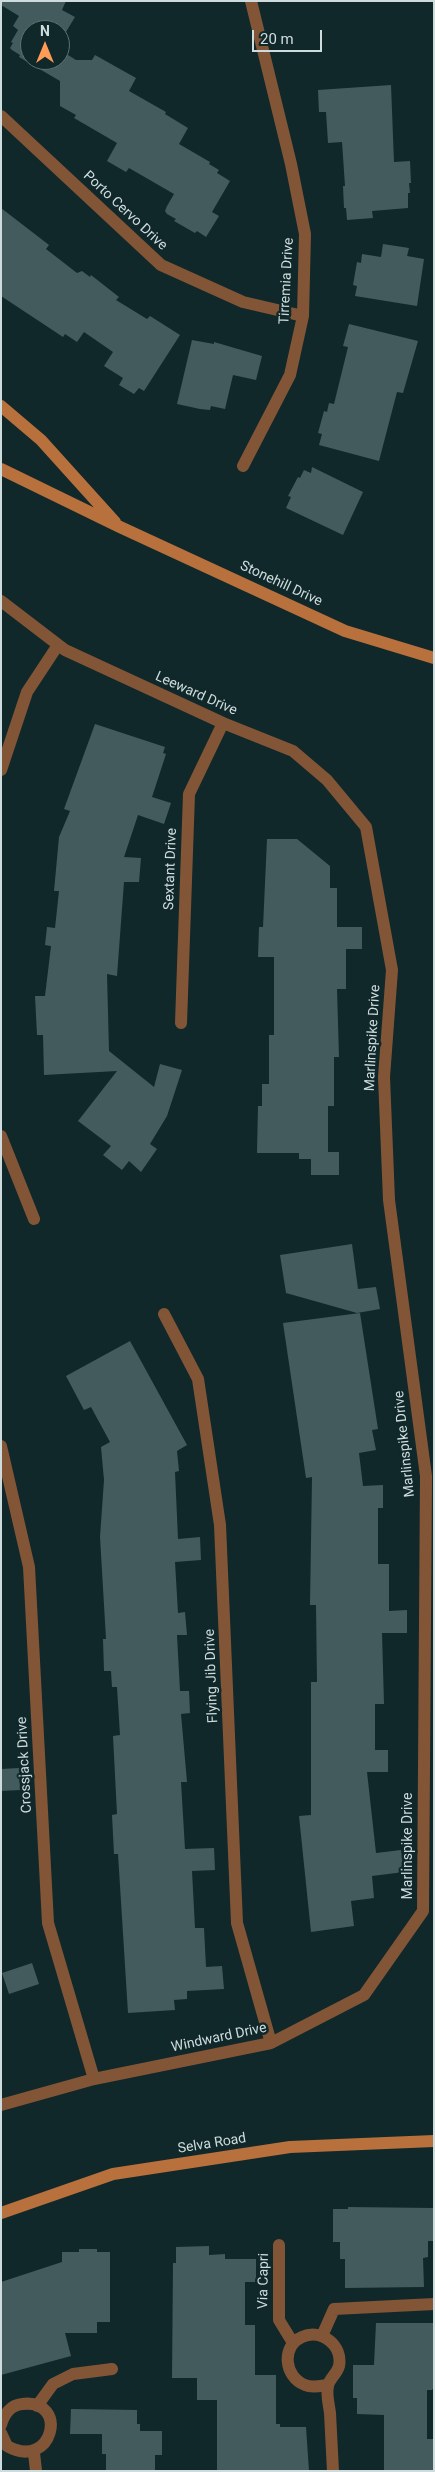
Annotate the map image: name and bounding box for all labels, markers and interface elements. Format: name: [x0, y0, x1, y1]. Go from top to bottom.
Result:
north arrow: [20, 20, 70, 70]
scale bar: [255, 20, 325, 52]
text: N: [40, 23, 50, 39]
text: 20 m: [260, 30, 294, 48]
street label: Porto Cervo Drive: [80, 168, 170, 254]
street label: Tirremia Drive: [276, 237, 298, 325]
street label: Stonehill Drive: [237, 558, 325, 610]
street label: Leeward Drive: [152, 668, 240, 720]
street label: Sextant Drive: [161, 828, 181, 910]
street label: Marlinspike Drive: [362, 984, 384, 1092]
street label: Marlinspike Drive: [391, 1390, 419, 1498]
street label: Flying Jib Drive: [202, 1629, 222, 1723]
street label: Crossjack Drive: [14, 1716, 36, 1814]
street label: Marlinspike Drive: [400, 1793, 416, 1899]
street label: Windward Drive: [170, 2020, 268, 2056]
street label: Selva Road: [177, 2130, 247, 2158]
street label: Via Capri: [255, 2253, 273, 2309]

